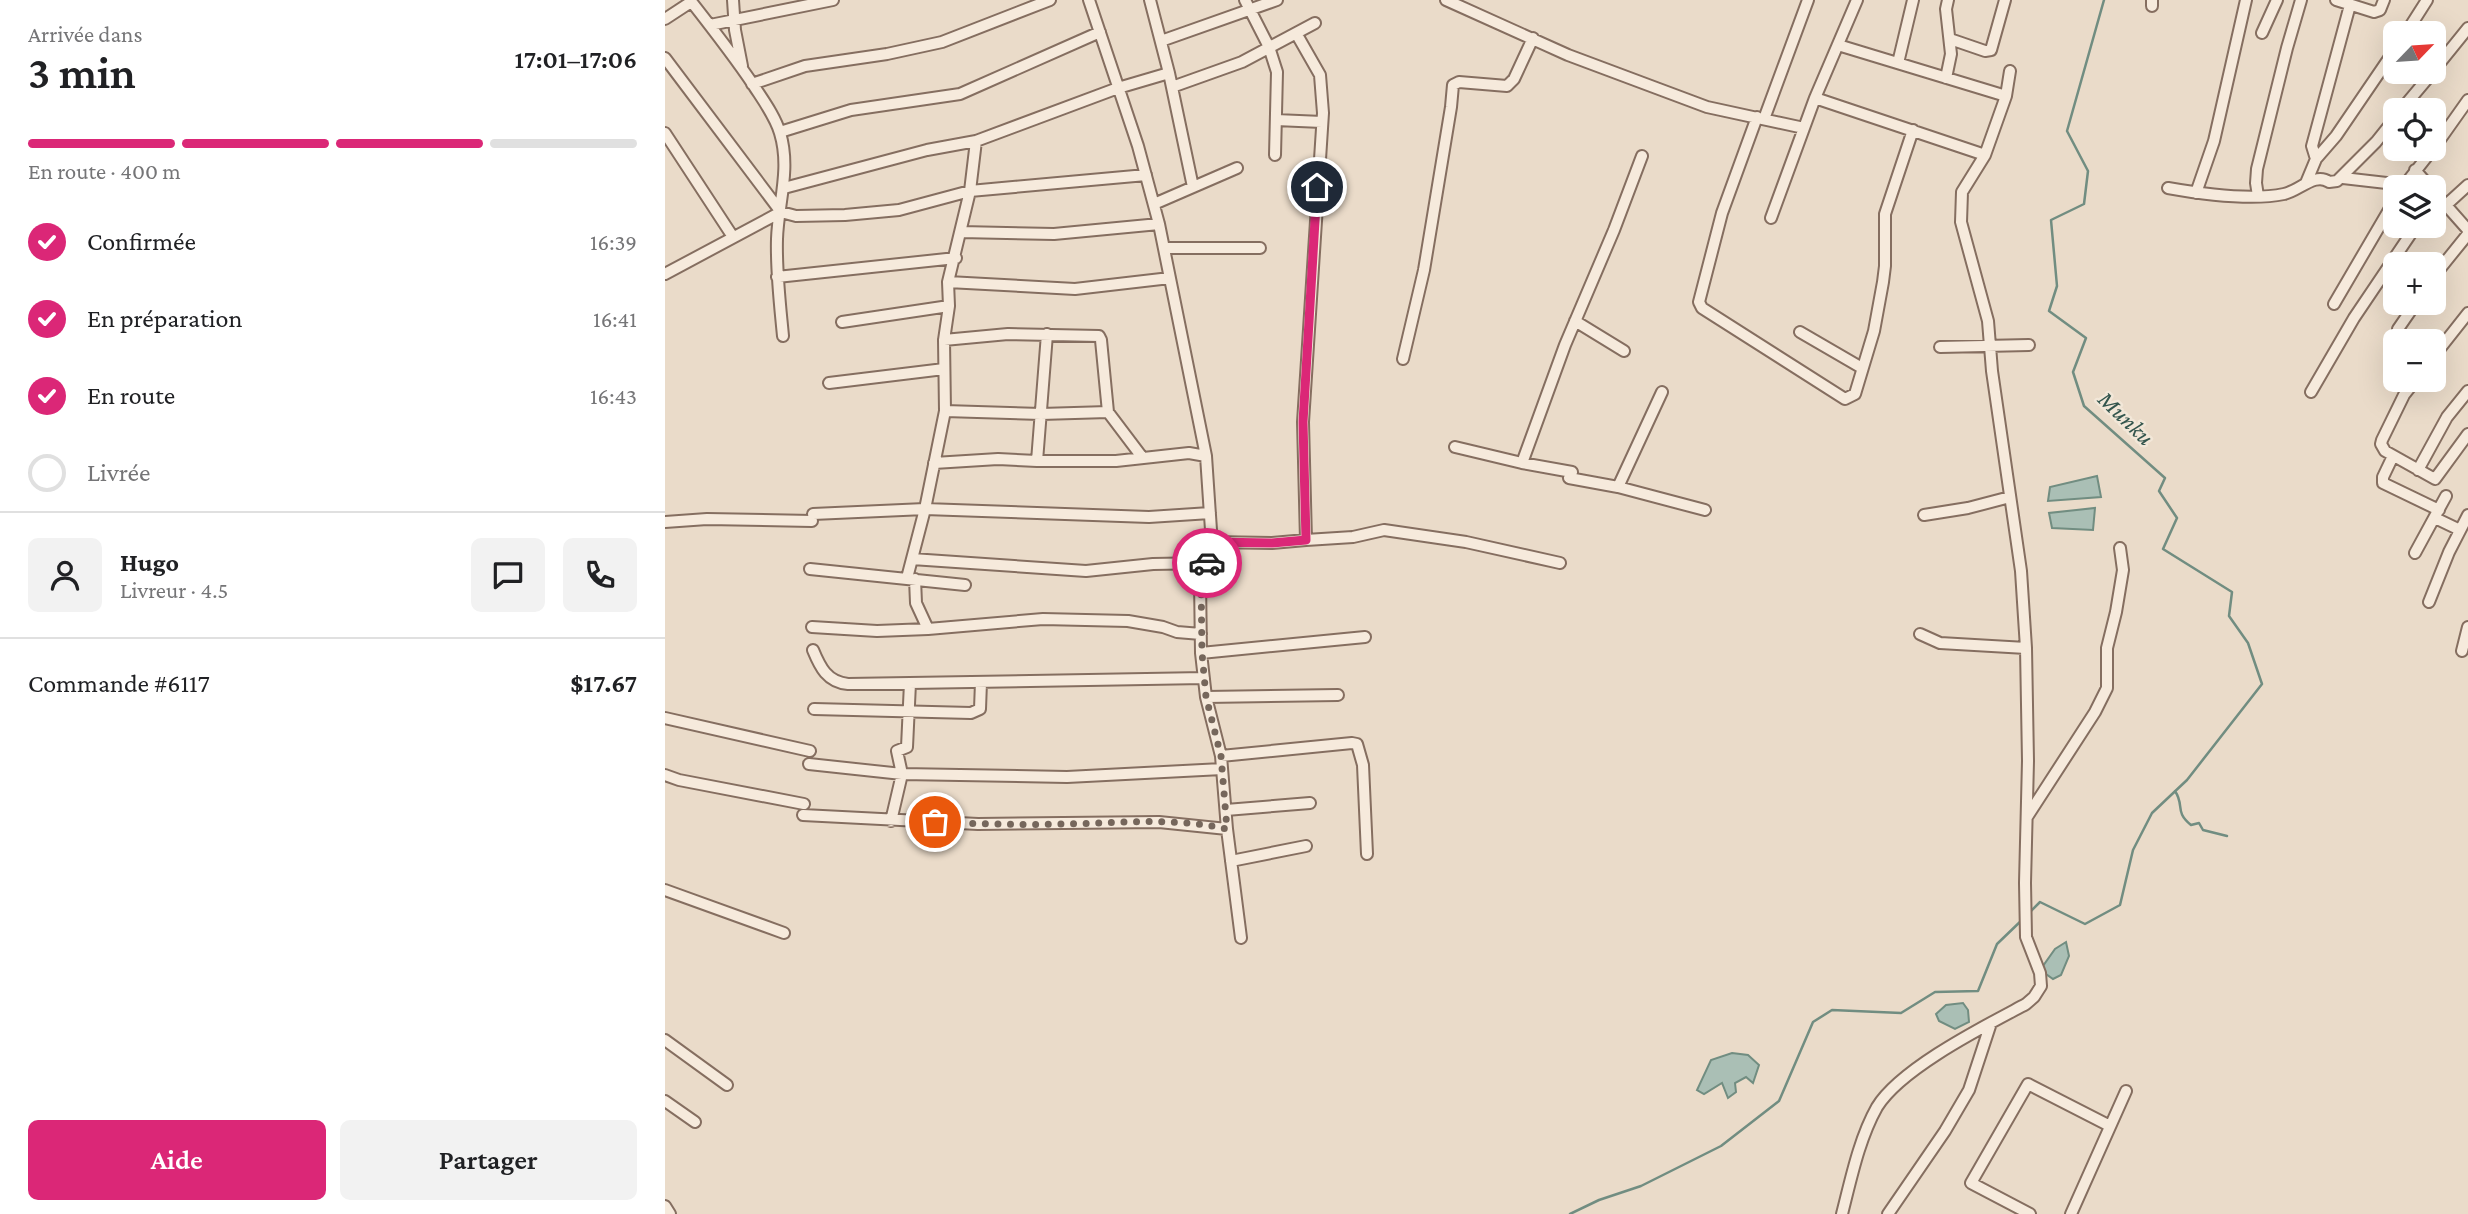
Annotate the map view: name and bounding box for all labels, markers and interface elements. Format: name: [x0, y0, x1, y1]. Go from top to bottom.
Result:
text: Arrivée dans: [28, 21, 143, 47]
north arrow: [2383, 21, 2447, 84]
map controls: [2383, 21, 2446, 392]
text: 17:01–17:06: [515, 45, 637, 74]
text: 3 min: [28, 47, 136, 98]
button: locate: [2383, 98, 2446, 161]
pin: [1287, 157, 1347, 217]
text: En route · 400 m: [28, 158, 181, 184]
icon: home: [1298, 168, 1336, 206]
button: layers: [2383, 175, 2446, 238]
icon: check: [28, 223, 66, 261]
text: Confirmée: [87, 227, 196, 256]
text: 16:39: [590, 229, 637, 255]
button: +: [2383, 252, 2446, 315]
icon: check: [28, 300, 66, 338]
text: En préparation: [87, 304, 242, 333]
text: 16:41: [593, 306, 637, 332]
button: −: [2383, 329, 2446, 392]
icon: check: [28, 377, 66, 415]
text: En route: [87, 381, 175, 410]
text: 16:43: [590, 383, 637, 409]
water label: Munku: [2092, 384, 2160, 450]
text: Livrée: [87, 458, 150, 487]
courier: [1172, 528, 1242, 598]
button: person: [28, 538, 102, 612]
button: chat: [471, 538, 545, 612]
button: phone: [563, 538, 637, 612]
icon: car: [1188, 544, 1226, 582]
text: Hugo: [120, 548, 179, 577]
text: Livreur · 4.5: [120, 577, 228, 603]
text: Commande #6117: [28, 669, 210, 698]
text: $17.67: [570, 669, 637, 698]
pin: [905, 792, 965, 852]
icon: bag: [916, 803, 954, 841]
button: Aide: [28, 1120, 326, 1200]
button: Partager: [340, 1120, 637, 1200]

